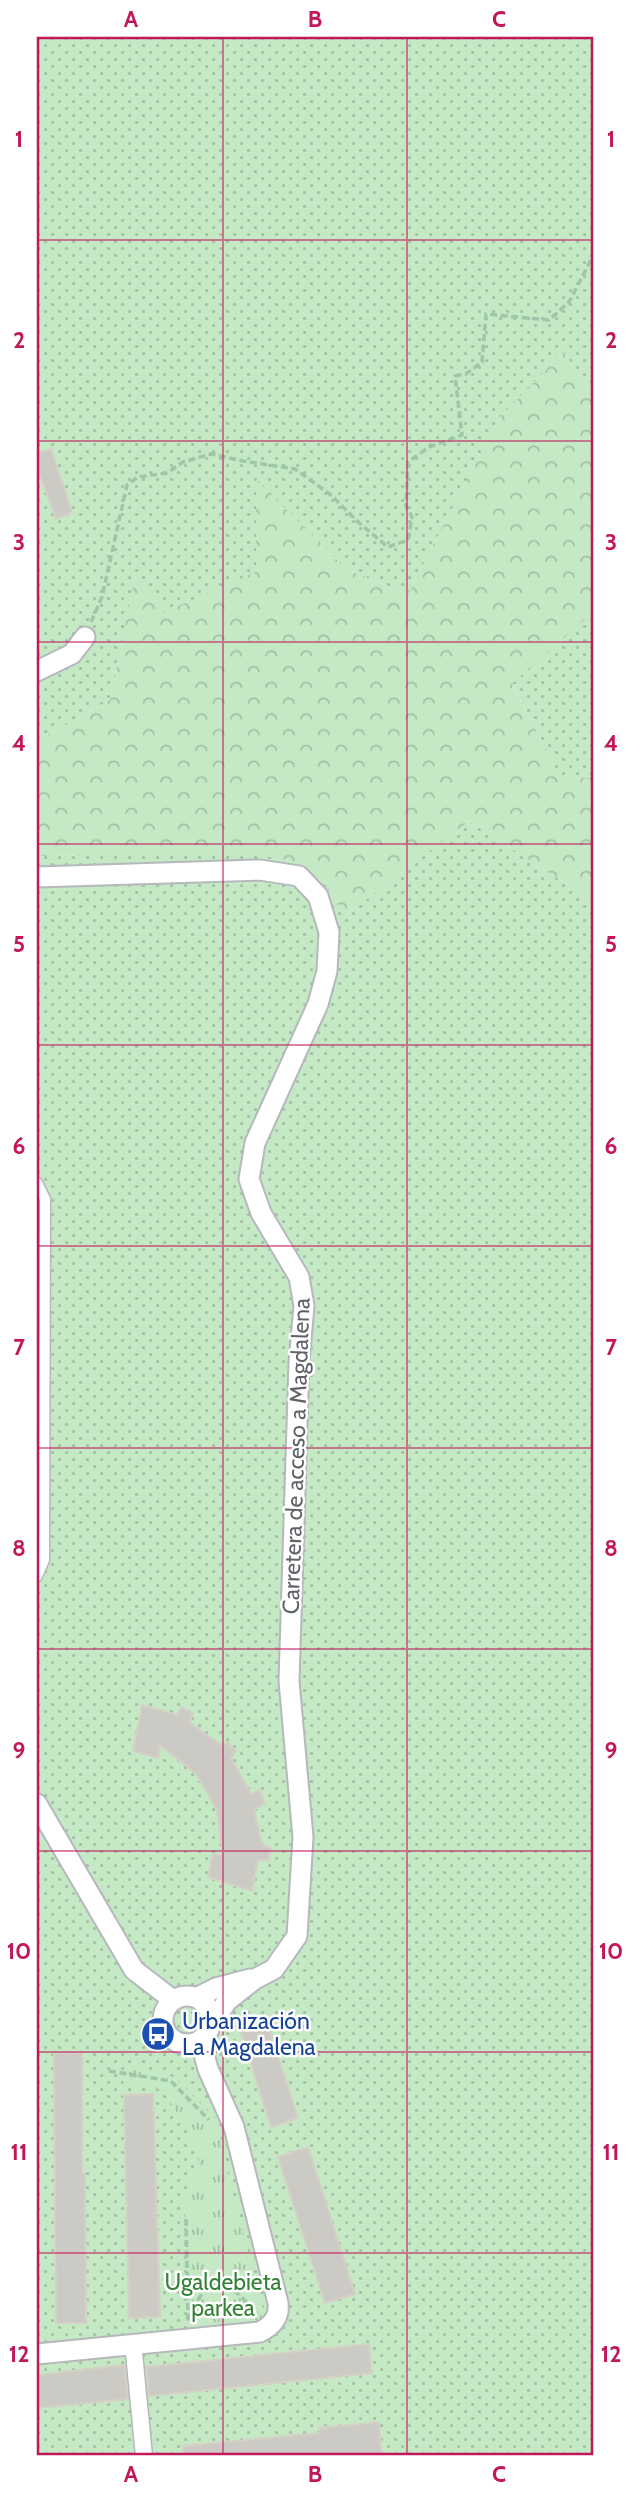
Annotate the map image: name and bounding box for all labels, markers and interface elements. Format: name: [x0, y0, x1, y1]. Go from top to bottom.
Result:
text: A: [124, 5, 139, 33]
text: B: [308, 5, 322, 33]
text: C: [492, 5, 506, 33]
text: 1: [15, 125, 23, 153]
text: 1: [607, 125, 615, 153]
text: 2: [13, 326, 25, 354]
text: 2: [605, 326, 617, 354]
text: 3: [13, 528, 25, 556]
text: 3: [605, 528, 617, 556]
text: 4: [12, 729, 26, 757]
text: 4: [604, 729, 618, 757]
text: 5: [13, 930, 25, 958]
text: 5: [605, 930, 617, 958]
text: 6: [13, 1132, 25, 1160]
text: 6: [605, 1132, 617, 1160]
street label: Carretera de acceso a Magdalena: [276, 1297, 316, 1615]
text: 7: [13, 1333, 25, 1361]
text: 7: [605, 1333, 617, 1361]
text: 8: [12, 1534, 26, 1562]
text: 8: [604, 1534, 618, 1562]
text: 9: [13, 1736, 25, 1764]
text: 9: [605, 1736, 617, 1764]
text: 10: [7, 1937, 31, 1965]
text: 10: [599, 1937, 623, 1965]
place label: Urbanización La Magdalena: [182, 2007, 316, 2061]
bus stop icon: Urbanización La Magdalena: [139, 2015, 177, 2053]
text: 11: [11, 2138, 27, 2166]
text: 11: [603, 2138, 619, 2166]
park label: Ugaldebieta parkea: [165, 2268, 281, 2322]
text: 12: [9, 2340, 29, 2368]
text: 12: [601, 2340, 621, 2368]
text: A: [124, 2460, 139, 2488]
text: B: [308, 2460, 322, 2488]
text: C: [492, 2460, 506, 2488]

